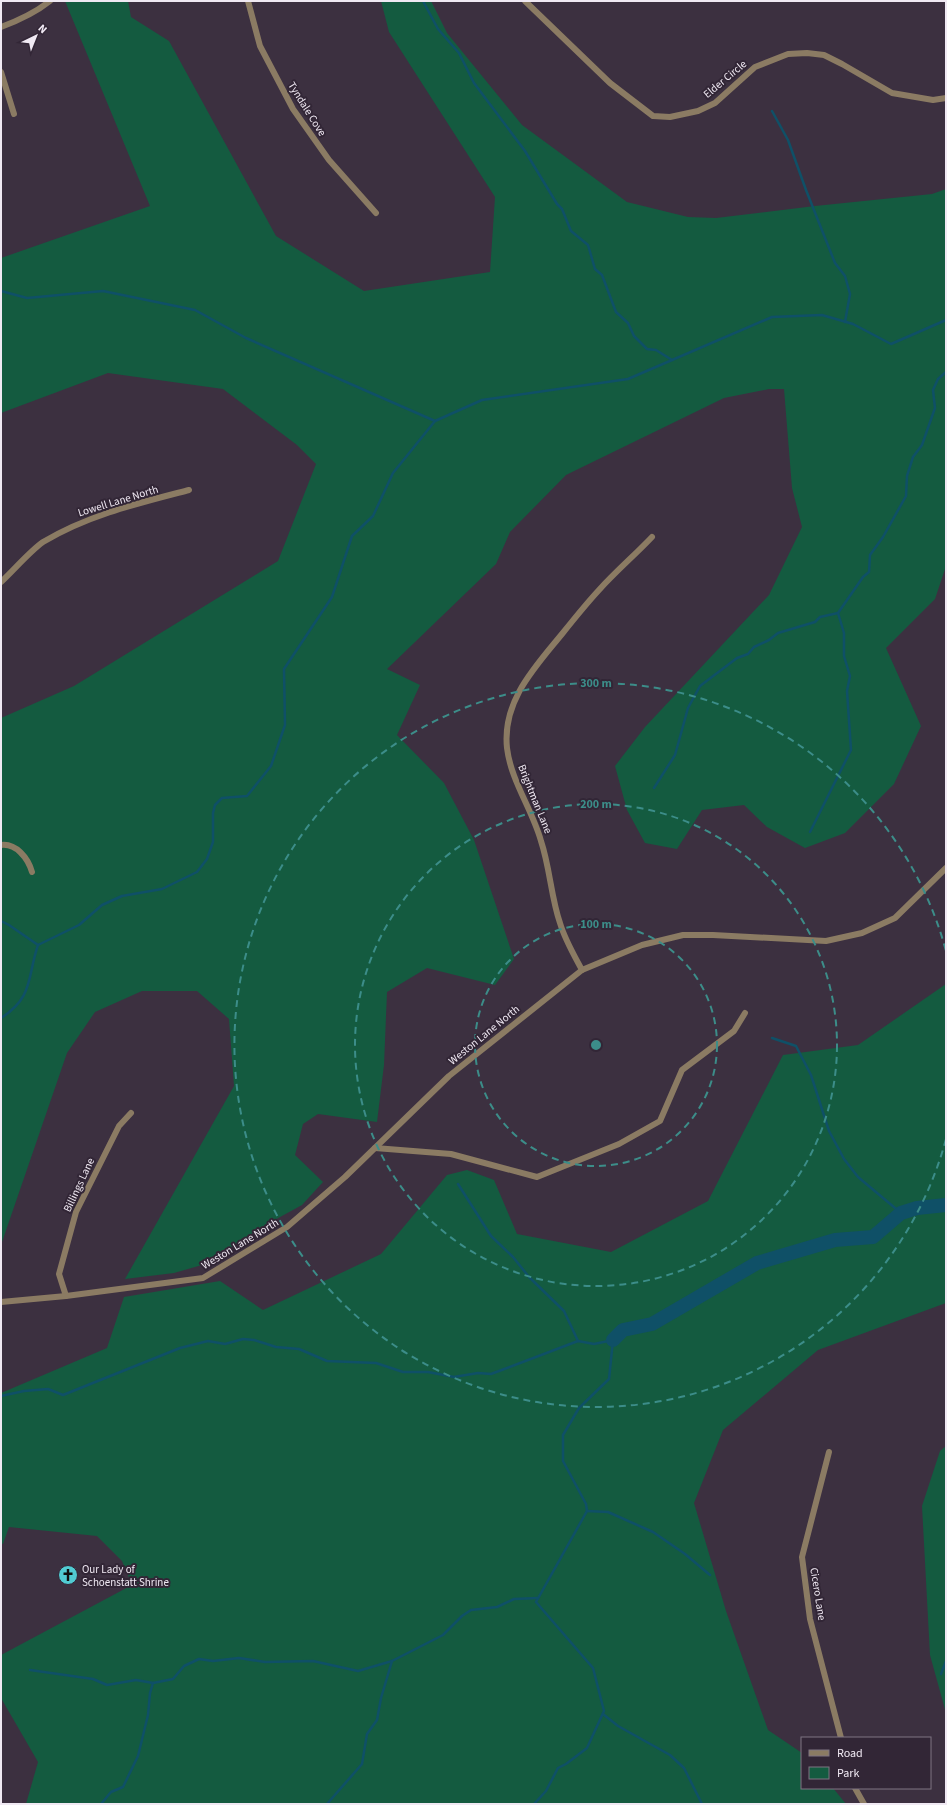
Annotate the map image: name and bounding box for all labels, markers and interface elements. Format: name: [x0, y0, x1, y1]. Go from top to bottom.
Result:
north arrow: [16, 16, 56, 56]
text: N: [35, 21, 50, 37]
street label: Elder Circle: [700, 56, 750, 102]
street label: Tyndale Cove: [284, 79, 330, 140]
street label: Lowell Lane North: [76, 482, 160, 520]
text: 300 m: [580, 675, 612, 692]
street label: Brightman Lane: [514, 762, 556, 836]
text: 200 m: [580, 796, 612, 813]
text: 100 m: [580, 916, 612, 933]
street label: Weston Lane North: [445, 1002, 523, 1068]
centre of rings: [589, 1038, 603, 1052]
street label: Billings Lane: [60, 1155, 98, 1215]
street label: Weston Lane North: [199, 1215, 281, 1273]
place label: Our Lady of Schoenstatt Shrine: [82, 1562, 169, 1590]
church icon: Our Lady of Schoenstatt Shrine: [57, 1564, 79, 1586]
street label: Cicero Lane: [806, 1566, 830, 1622]
legend: [801, 1737, 931, 1789]
text: Road: [837, 1745, 863, 1762]
text: Park: [837, 1765, 859, 1782]

